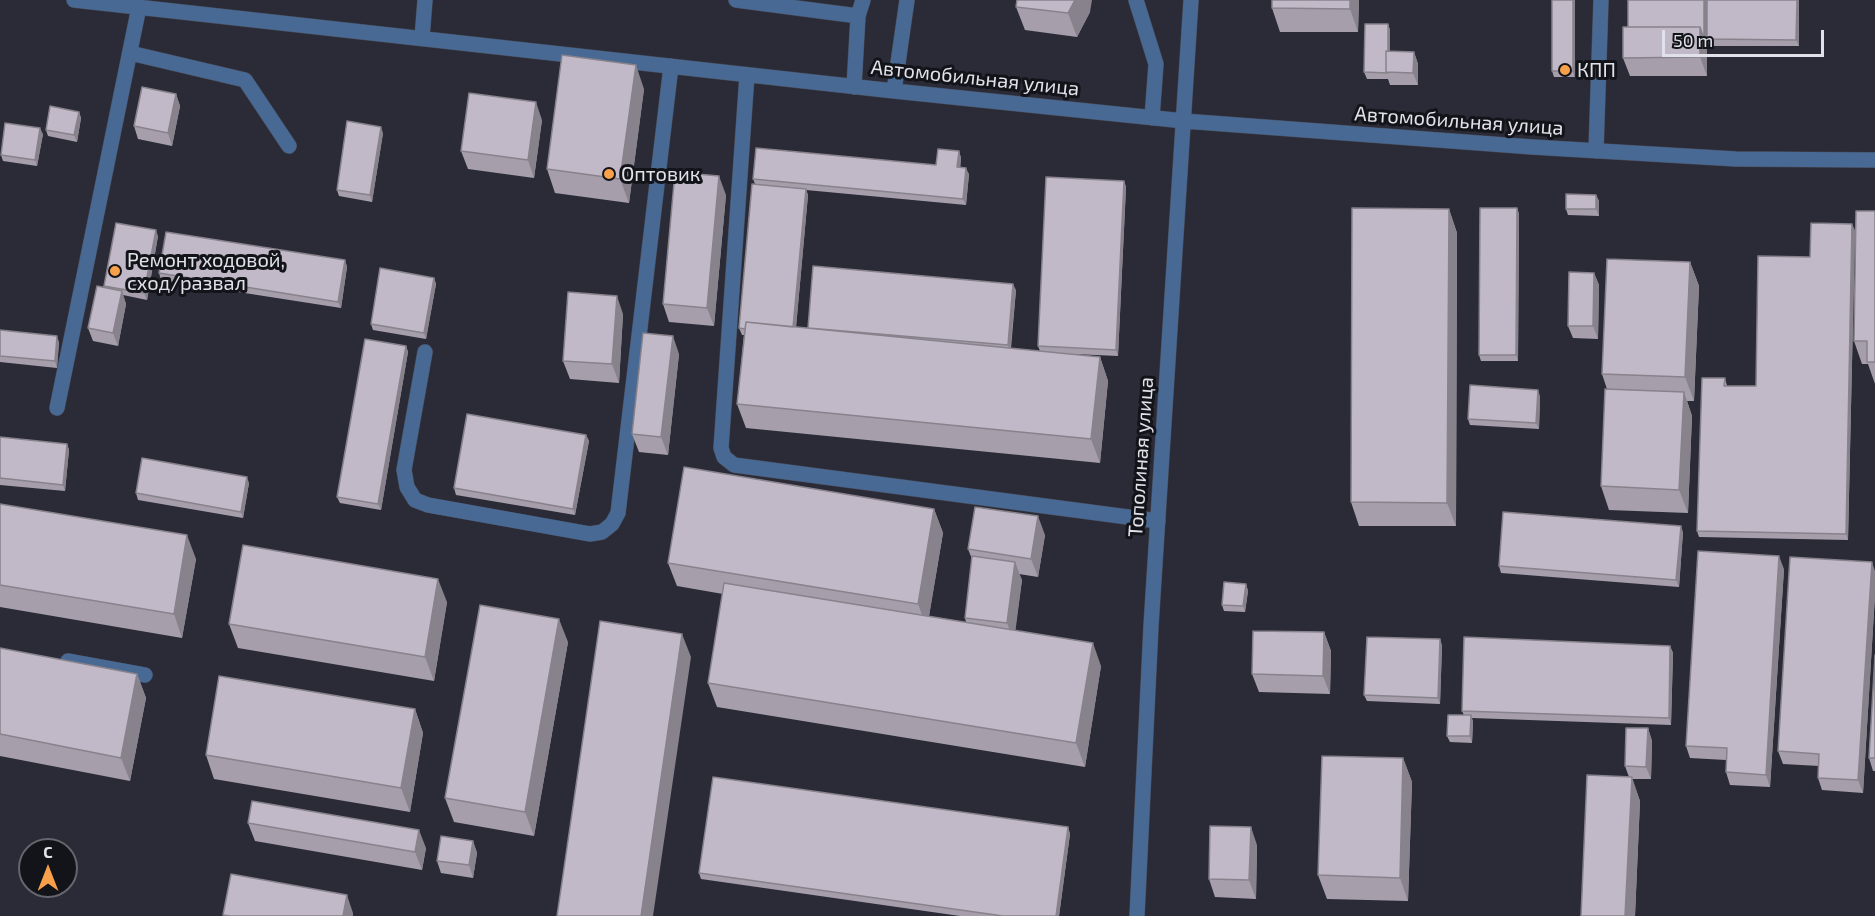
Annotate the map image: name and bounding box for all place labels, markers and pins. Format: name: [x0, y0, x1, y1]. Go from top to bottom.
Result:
place label: КПП: [1577, 58, 1616, 82]
marker: КПП: [1558, 63, 1572, 77]
place label: Оптовик: [621, 162, 700, 186]
marker: Оптовик: [602, 167, 616, 181]
place label: Ремонт ходовой, сход/развал: [127, 248, 285, 295]
marker: Ремонт ходовой, сход/развал: [108, 264, 122, 278]

